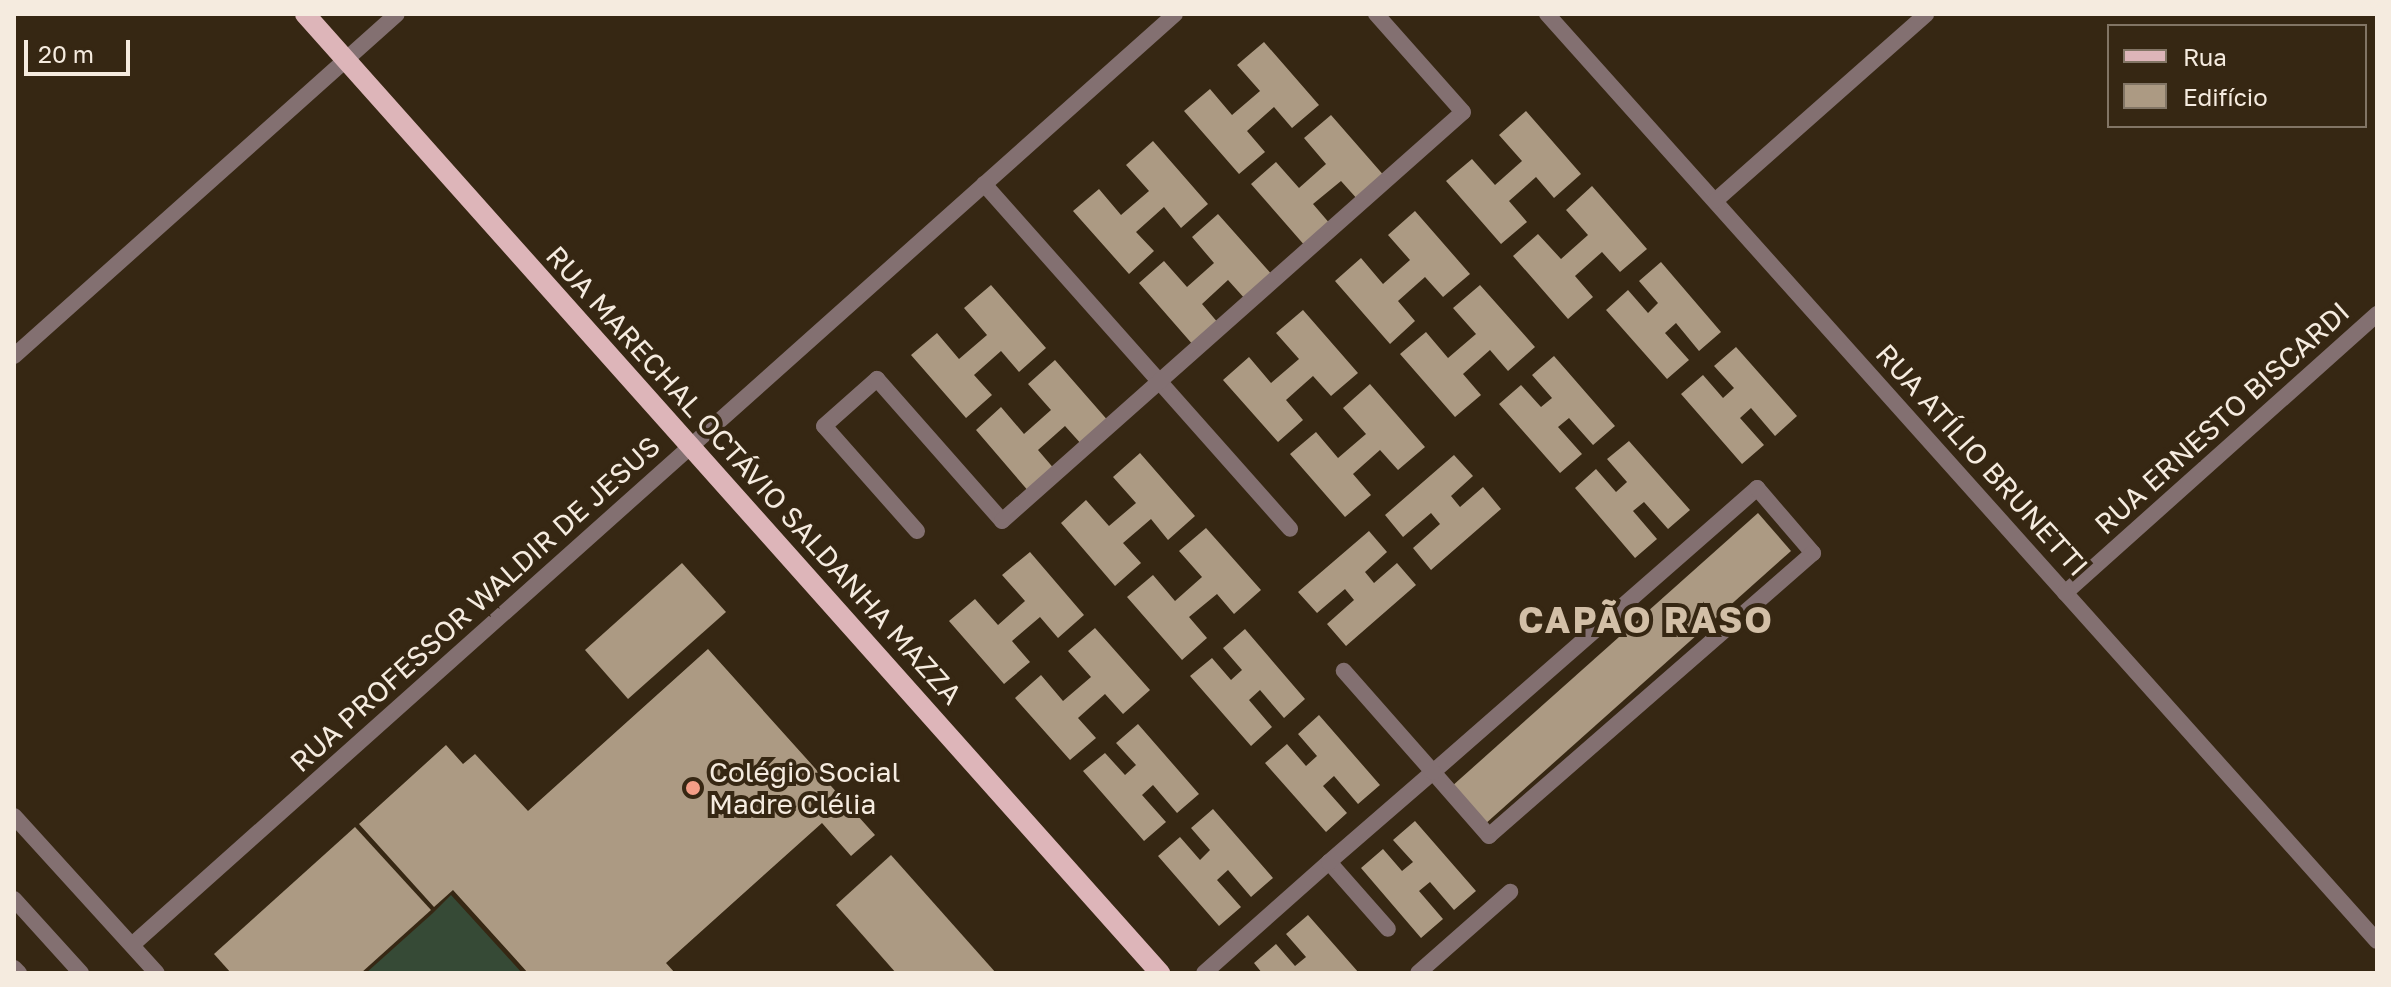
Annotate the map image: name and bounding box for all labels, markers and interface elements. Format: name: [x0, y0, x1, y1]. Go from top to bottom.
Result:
scale bar: [28, 24, 134, 74]
legend: [2107, 24, 2367, 128]
text: 20 m: [38, 39, 94, 68]
text: Rua: [2183, 42, 2227, 71]
text: Edifício: [2183, 82, 2268, 111]
street label: RUA MARECHAL OCTÁVIO SALDANHA MAZZA: [539, 239, 969, 711]
street label: RUA ERNESTO BISCARDI: [2088, 295, 2356, 541]
street label: RUA ATÍLIO BRUNETTI: [1869, 337, 2095, 583]
street label: RUA PROFESSOR WALDIR DE JESUS: [283, 429, 667, 779]
district label: CAPÃO RASO: [1518, 598, 1774, 642]
place label: Colégio Social Madre Clélia: [709, 755, 901, 821]
marker: Colégio Social Madre Clélia: [684, 779, 702, 797]

